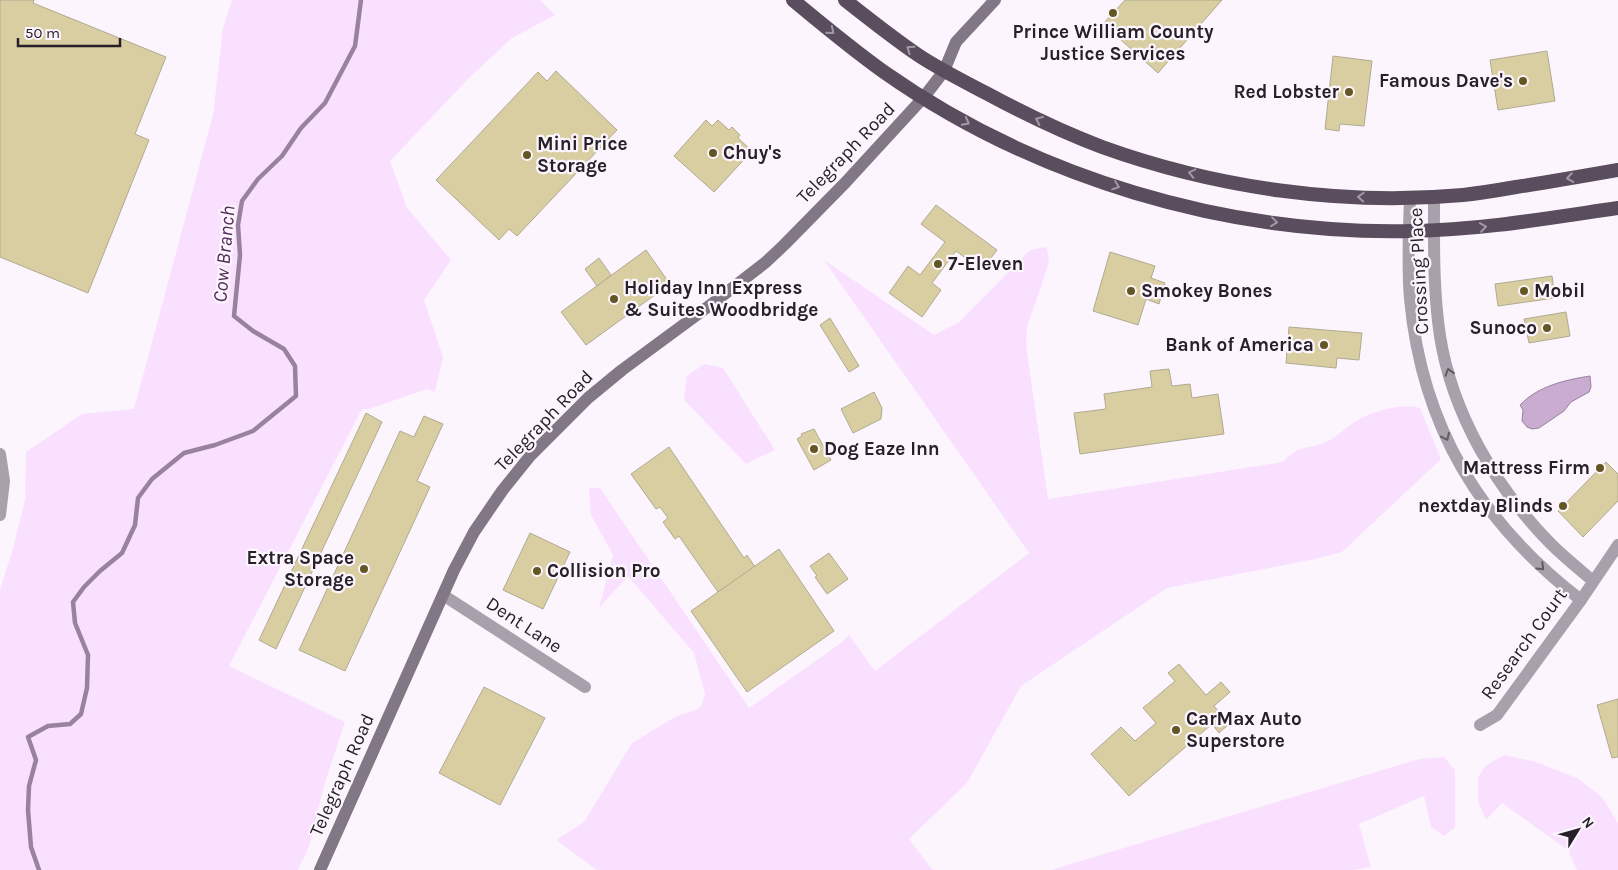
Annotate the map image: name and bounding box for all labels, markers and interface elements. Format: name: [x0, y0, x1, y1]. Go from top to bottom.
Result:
marker: Prince William County Justice Services: [1107, 7, 1119, 19]
scale bar: [18, 15, 120, 47]
place label: Prince William County Justice Services: [1012, 21, 1214, 65]
text: 50 m: [25, 24, 60, 42]
one-way arrow: [825, 26, 834, 35]
one-way arrow: [906, 46, 916, 55]
place label: Famous Dave's: [1379, 70, 1513, 92]
marker: Famous Dave's: [1517, 75, 1529, 87]
place label: Red Lobster: [1233, 81, 1340, 103]
marker: Red Lobster: [1343, 86, 1355, 98]
street label: Telegraph Road: [792, 98, 900, 208]
one-way arrow: [1035, 115, 1044, 126]
one-way arrow: [961, 116, 970, 126]
place label: Mini Price Storage: [537, 133, 628, 177]
place label: Chuy's: [723, 142, 782, 164]
marker: Chuy's: [707, 147, 719, 159]
marker: Mini Price Storage: [521, 149, 533, 161]
one-way arrow: [1187, 168, 1196, 179]
one-way arrow: [1566, 173, 1574, 183]
one-way arrow: [1111, 180, 1119, 190]
one-way arrow: [1357, 192, 1364, 202]
water label: Cow Branch: [208, 205, 240, 303]
street label: Crossing Place: [1405, 207, 1433, 335]
one-way arrow: [1270, 216, 1278, 227]
one-way arrow: [1479, 223, 1487, 233]
place label: 7-Eleven: [948, 253, 1023, 275]
marker: 7-Eleven: [932, 258, 944, 270]
place label: Holiday Inn Express & Suites Woodbridge: [624, 277, 818, 321]
place label: Smokey Bones: [1141, 280, 1273, 302]
place label: Mobil: [1534, 280, 1585, 302]
marker: Smokey Bones: [1125, 285, 1137, 297]
marker: Mobil: [1518, 285, 1530, 297]
marker: Holiday Inn Express & Suites Woodbridge: [608, 293, 620, 305]
place label: Sunoco: [1470, 317, 1537, 339]
marker: Sunoco: [1541, 322, 1553, 334]
place label: Bank of America: [1165, 334, 1314, 356]
marker: Bank of America: [1318, 339, 1330, 351]
street label: Telegraph Road: [490, 366, 598, 476]
one-way arrow: [1445, 369, 1455, 377]
one-way arrow: [1439, 432, 1450, 441]
place label: Dog Eaze Inn: [824, 438, 940, 460]
marker: Dog Eaze Inn: [808, 443, 820, 455]
place label: Mattress Firm: [1463, 457, 1590, 479]
marker: Mattress Firm: [1594, 462, 1606, 474]
place label: nextday Blinds: [1418, 495, 1553, 517]
marker: nextday Blinds: [1557, 500, 1569, 512]
place label: Extra Space Storage: [247, 547, 354, 591]
place label: Collision Pro: [547, 560, 661, 582]
one-way arrow: [1535, 561, 1544, 570]
marker: Extra Space Storage: [358, 563, 370, 575]
marker: Collision Pro: [531, 565, 543, 577]
street label: Research Court: [1476, 584, 1572, 704]
street label: Dent Lane: [482, 592, 566, 658]
place label: CarMax Auto Superstore: [1186, 708, 1302, 752]
street label: Telegraph Road: [305, 710, 379, 840]
marker: CarMax Auto Superstore: [1170, 724, 1182, 736]
north arrow: [1553, 805, 1603, 855]
text: N: [1578, 813, 1598, 832]

